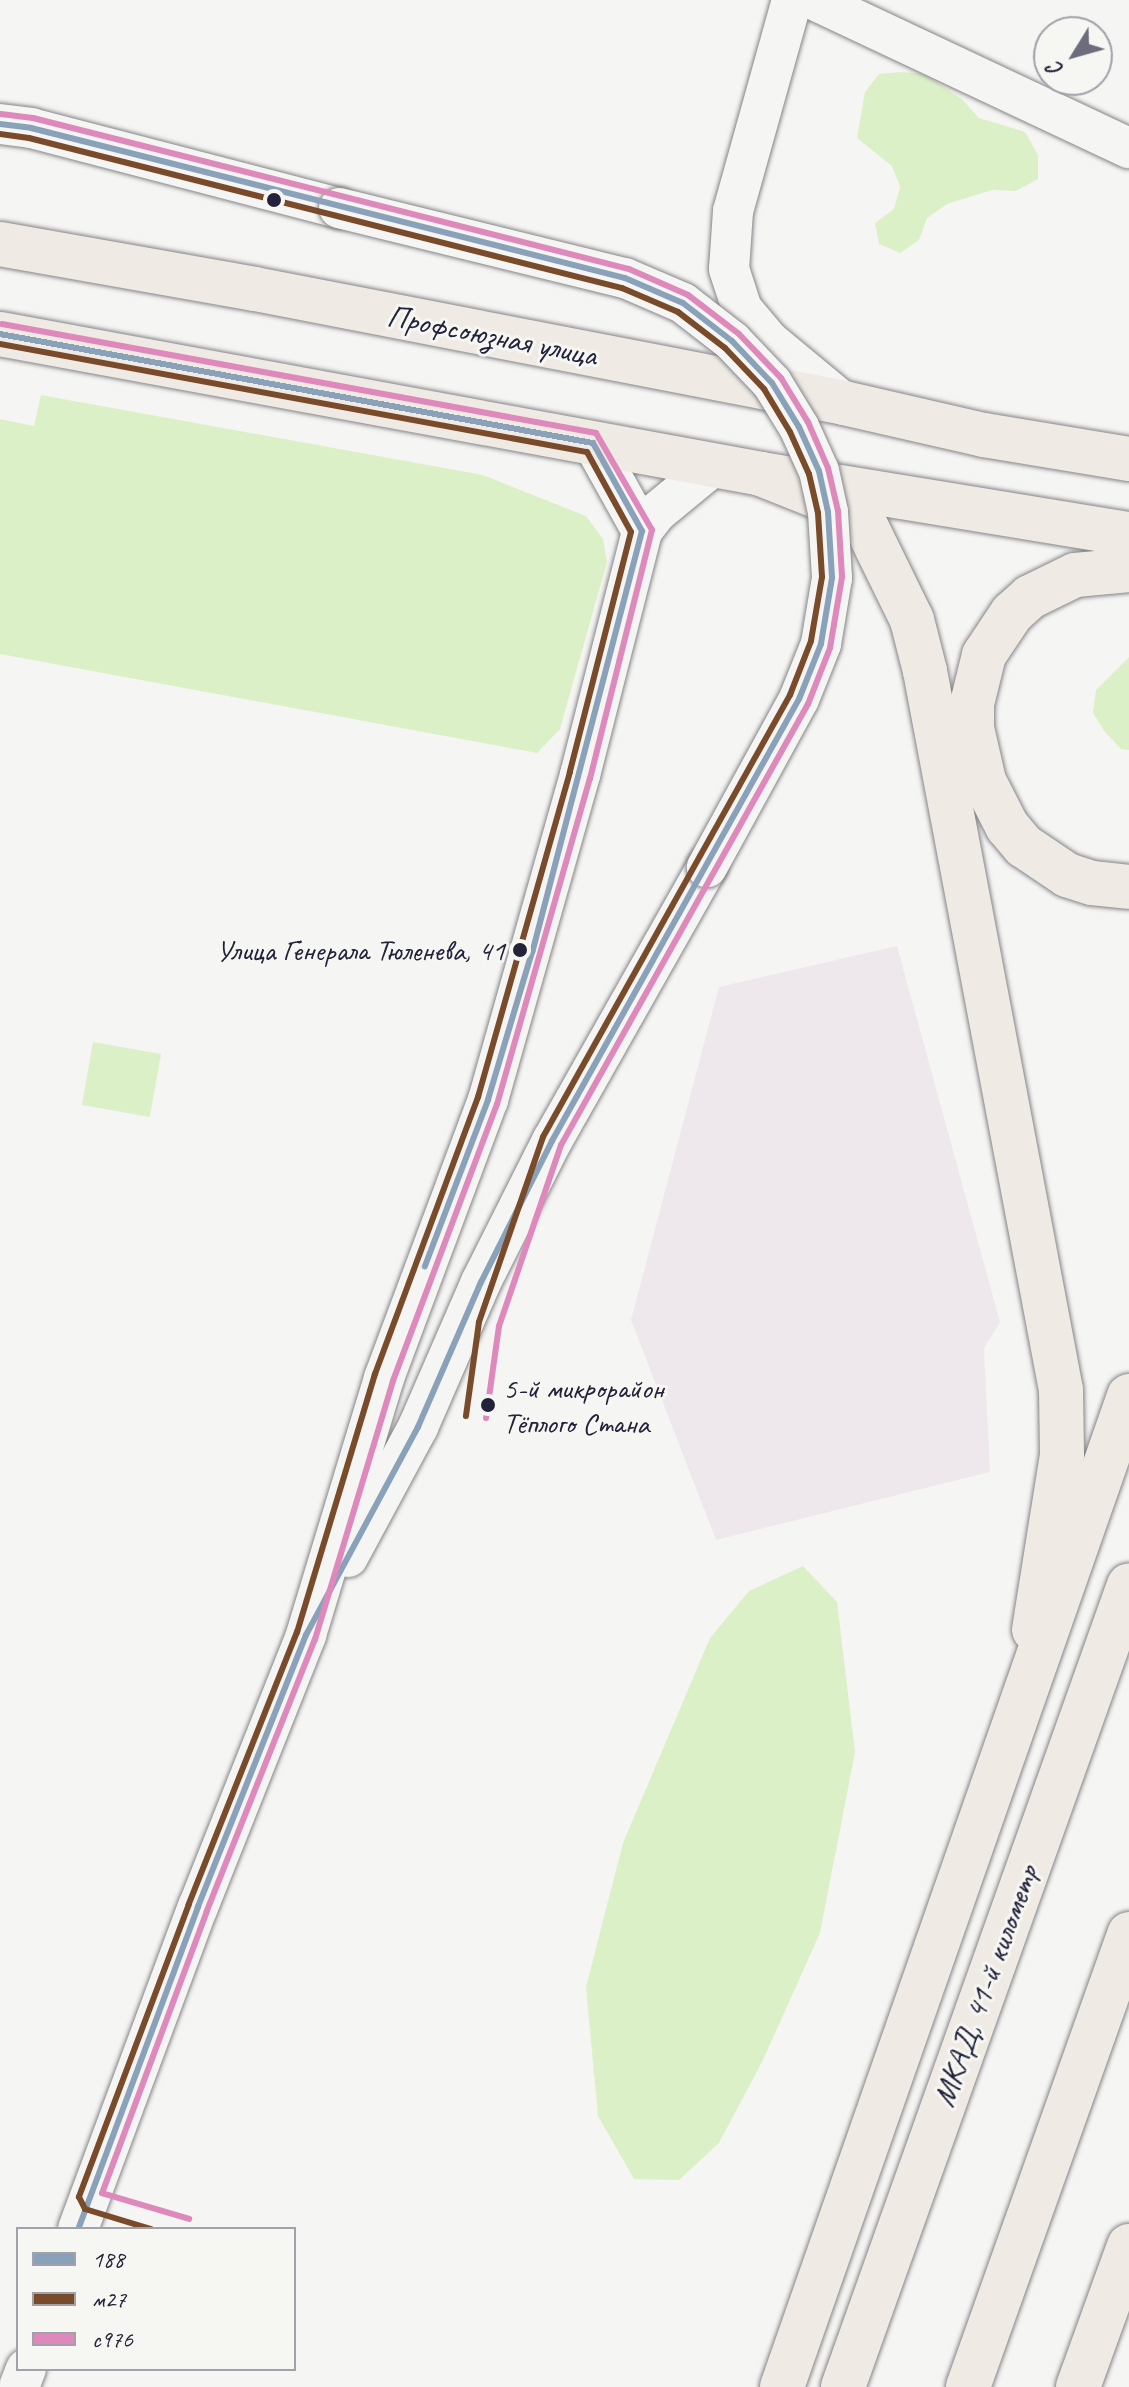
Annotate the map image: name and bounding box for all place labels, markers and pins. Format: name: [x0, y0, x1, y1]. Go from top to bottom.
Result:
unlabelled marker: [266, 192, 282, 208]
place label: Улица Генерала Тюленева, 41: [214, 932, 505, 968]
marker: Улица Генерала Тюленева, 41: [512, 942, 528, 958]
place label: 5-й микрорайон Тёплого Стана: [503, 1370, 664, 1440]
marker: 5-й микрорайон Тёплого Стана: [480, 1397, 496, 1413]

